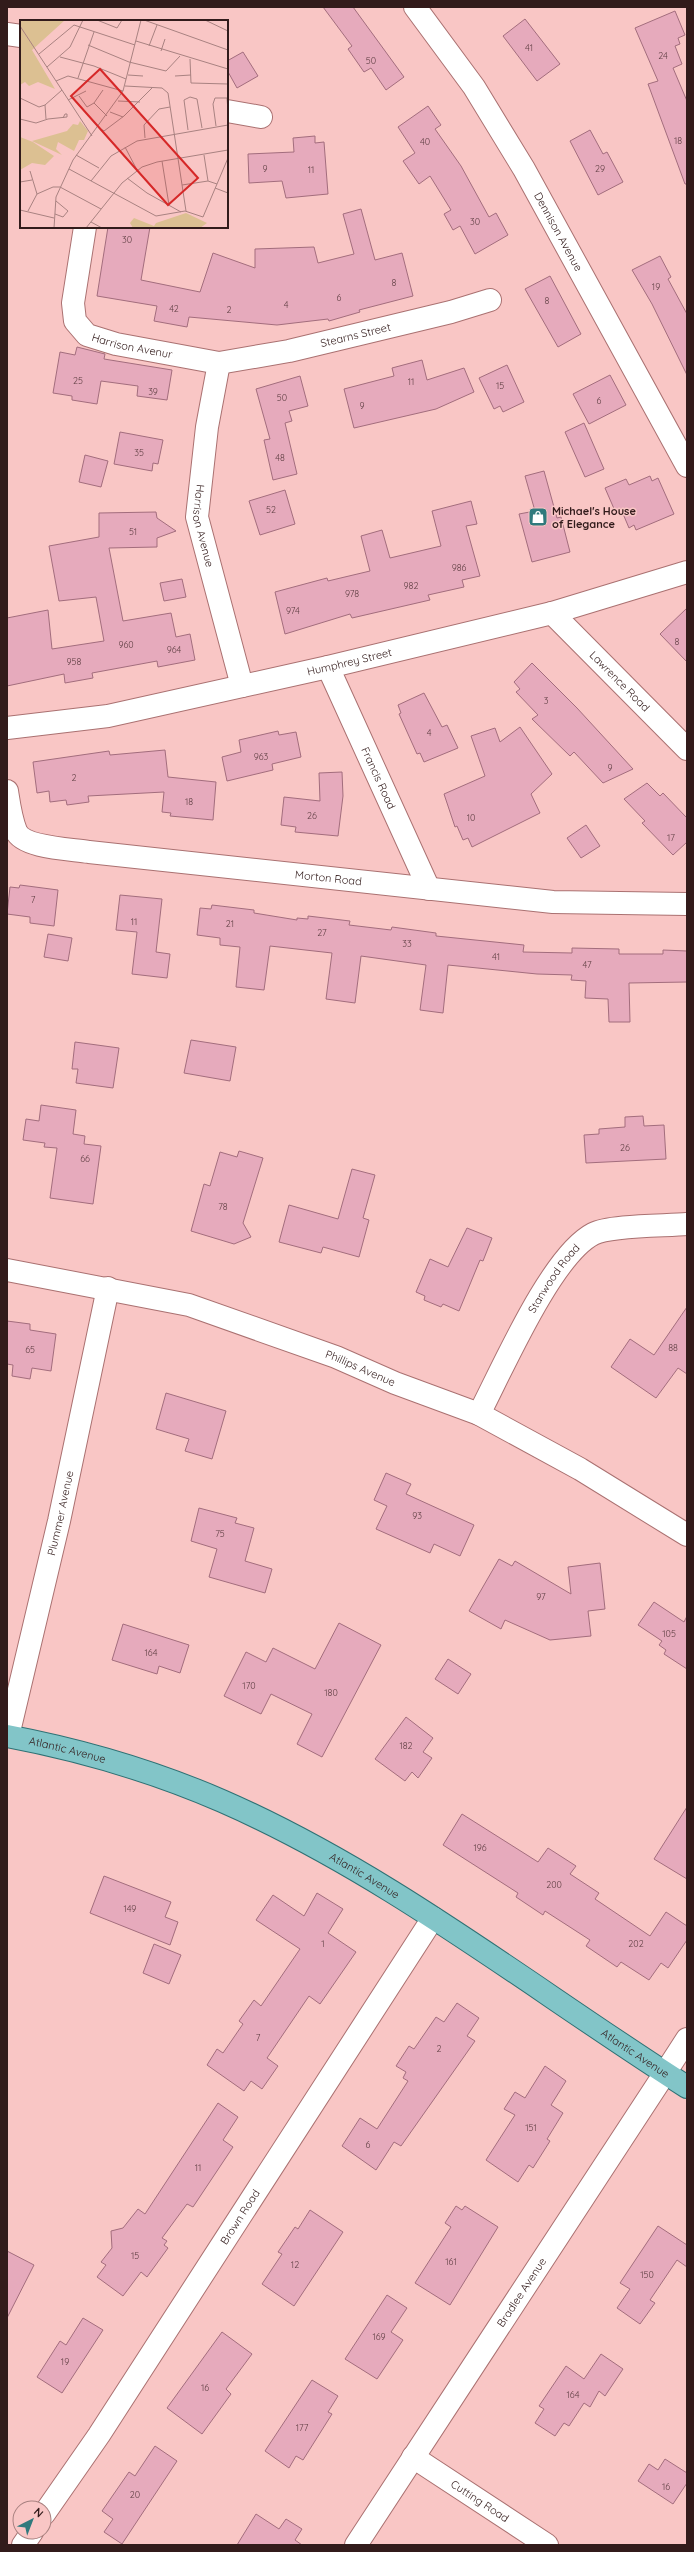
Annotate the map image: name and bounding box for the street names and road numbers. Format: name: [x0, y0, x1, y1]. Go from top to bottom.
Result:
street label: Dennison Avenue: [531, 190, 586, 274]
street label: Stearns Street: [319, 320, 392, 350]
street label: Harrison Avenur: [90, 330, 174, 361]
street label: Harrison Avenue: [190, 484, 217, 569]
street label: Humphrey Street: [306, 645, 393, 678]
street label: Lawrence Road: [587, 648, 653, 714]
street label: Francis Road: [358, 745, 399, 811]
street label: Morton Road: [294, 867, 362, 888]
street label: Stanwood Road: [525, 1241, 583, 1316]
street label: Phillips Avenue: [323, 1347, 398, 1389]
street label: Plummer Avenue: [44, 1469, 76, 1557]
street label: Atlantic Avenue: [28, 1734, 108, 1766]
street label: Atlantic Avenue: [327, 1849, 402, 1902]
street label: Atlantic Avenue: [599, 2026, 672, 2081]
street label: Brown Road: [217, 2187, 263, 2247]
street label: Bradlee Avenue: [494, 2255, 549, 2330]
street label: Cutting Road: [448, 2477, 512, 2525]

